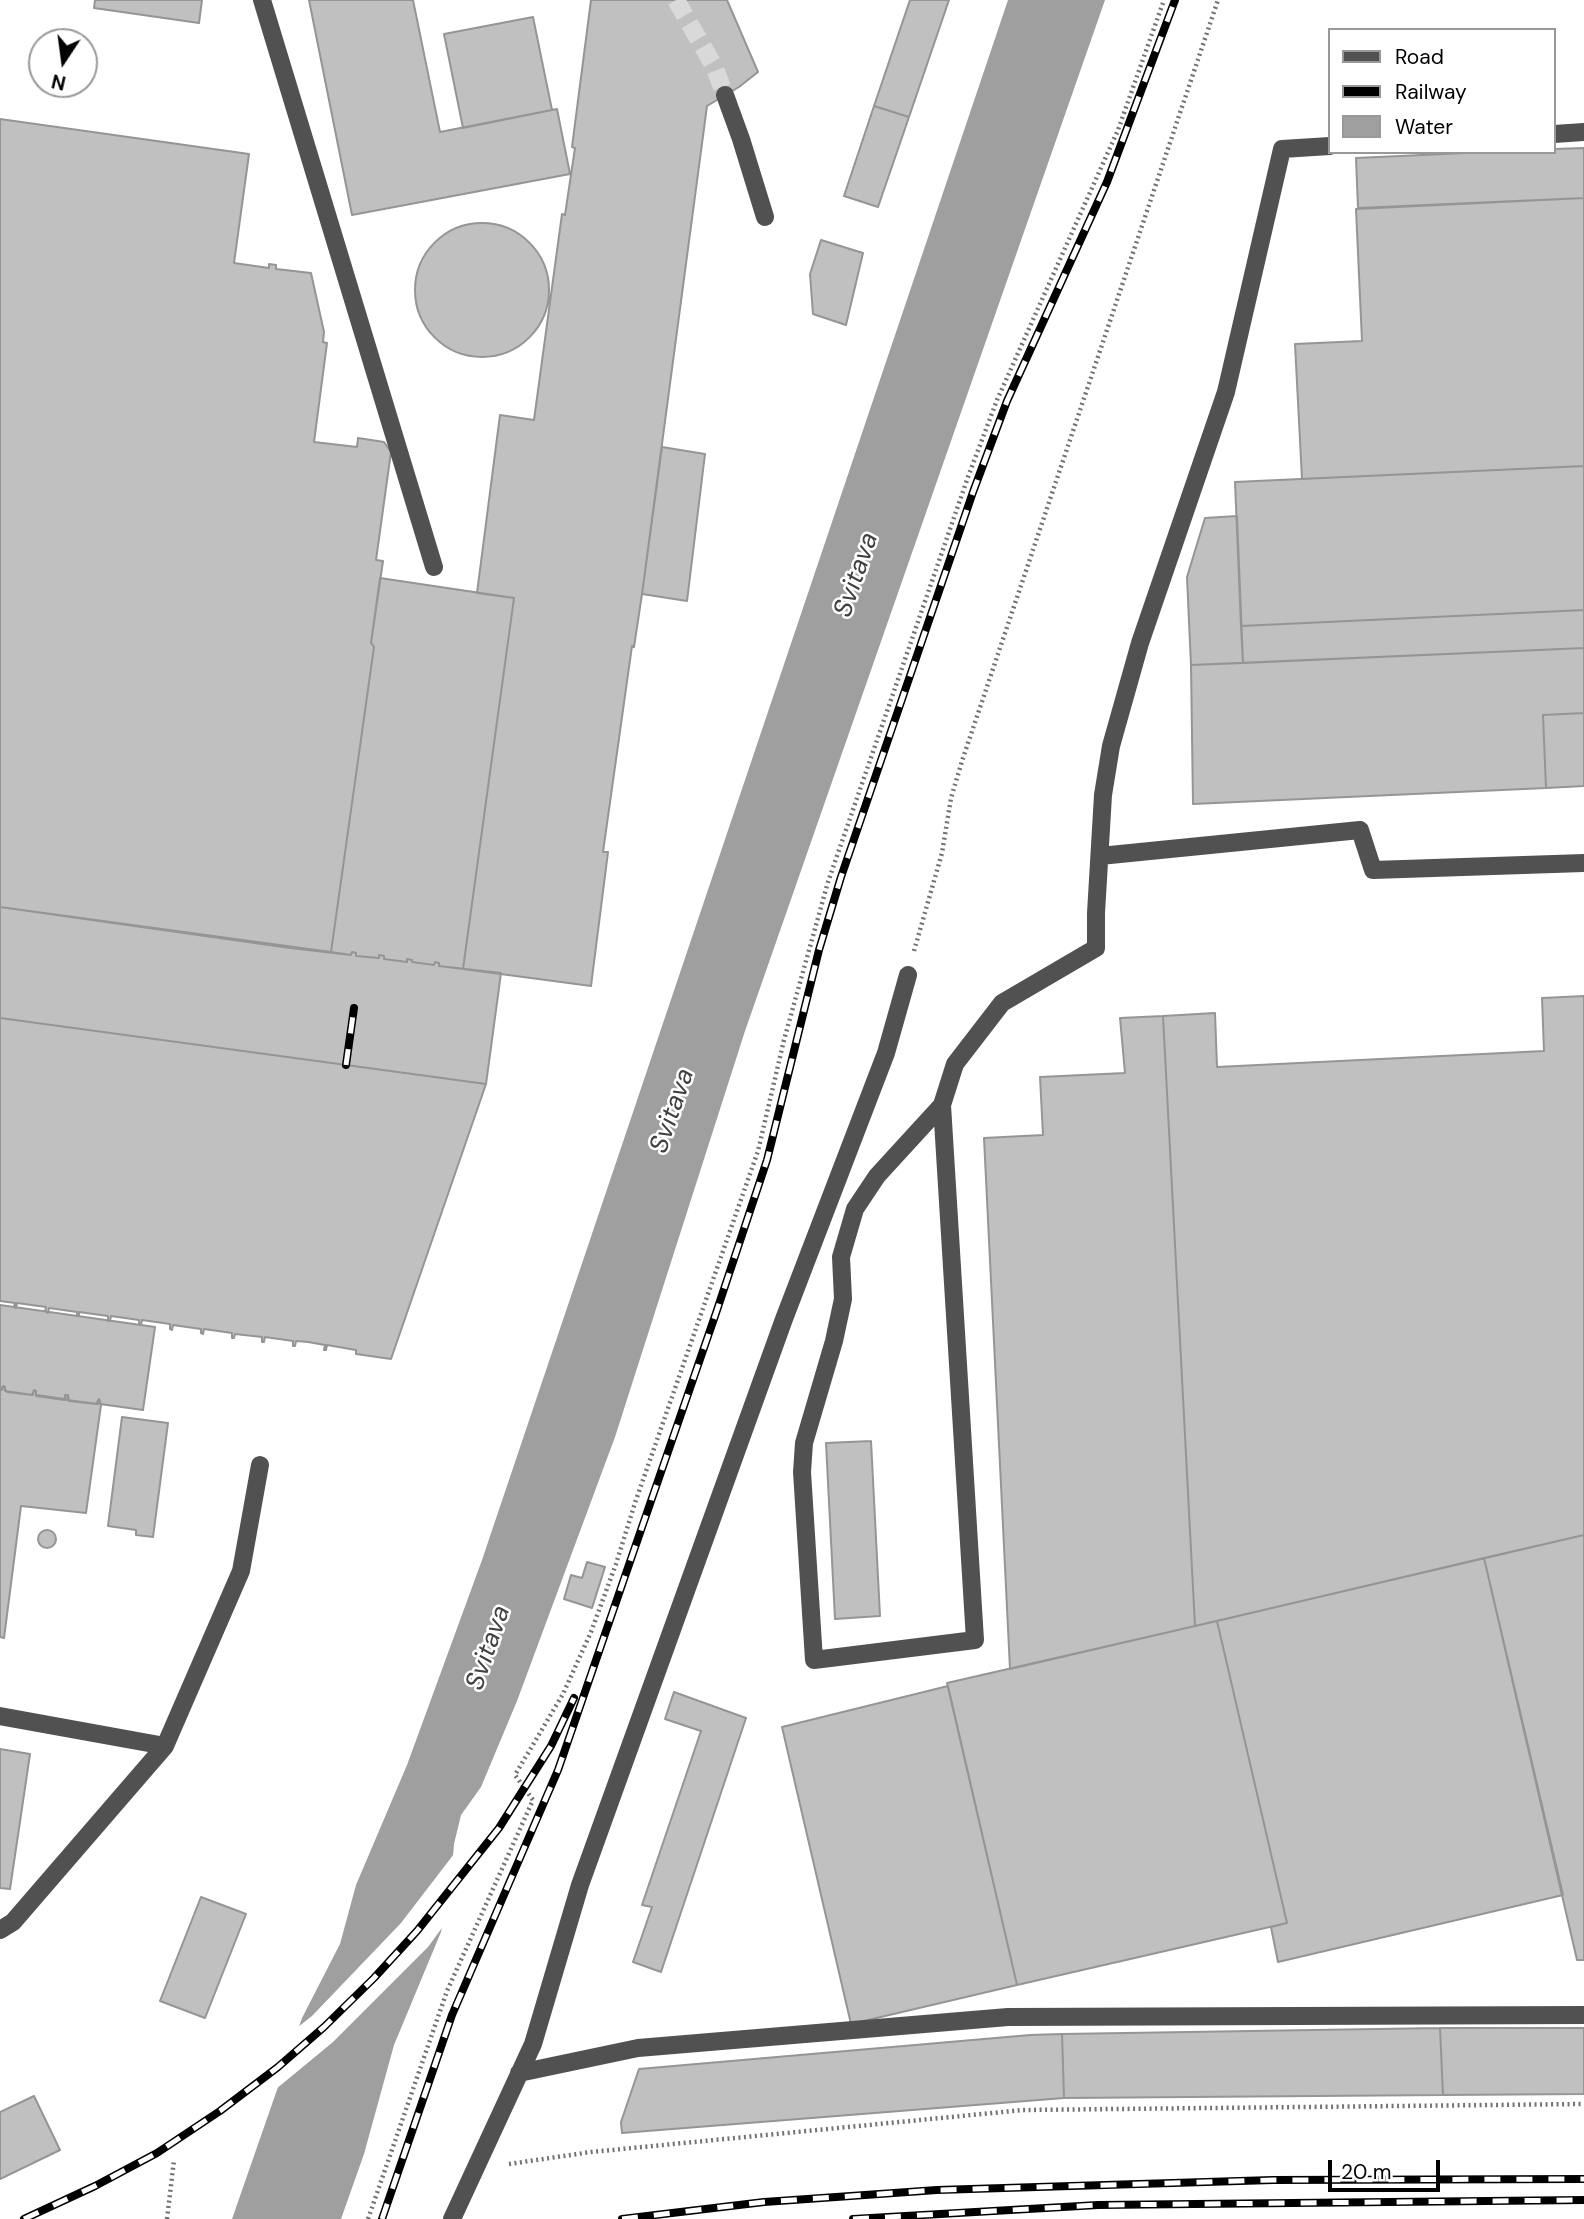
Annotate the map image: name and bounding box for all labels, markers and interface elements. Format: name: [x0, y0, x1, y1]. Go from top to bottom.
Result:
north arrow: [28, 28, 98, 98]
legend: [1328, 28, 1556, 154]
text: Road: [1395, 43, 1444, 71]
text: N: [49, 68, 68, 96]
text: Railway: [1395, 78, 1467, 106]
text: Water: [1395, 113, 1453, 141]
water label: Svitava: [828, 529, 886, 621]
water label: Svitava: [644, 1065, 702, 1157]
water label: Svitava: [460, 1602, 518, 1694]
scale bar: [1332, 2146, 1444, 2190]
text: 20 m: [1341, 2158, 1392, 2186]

